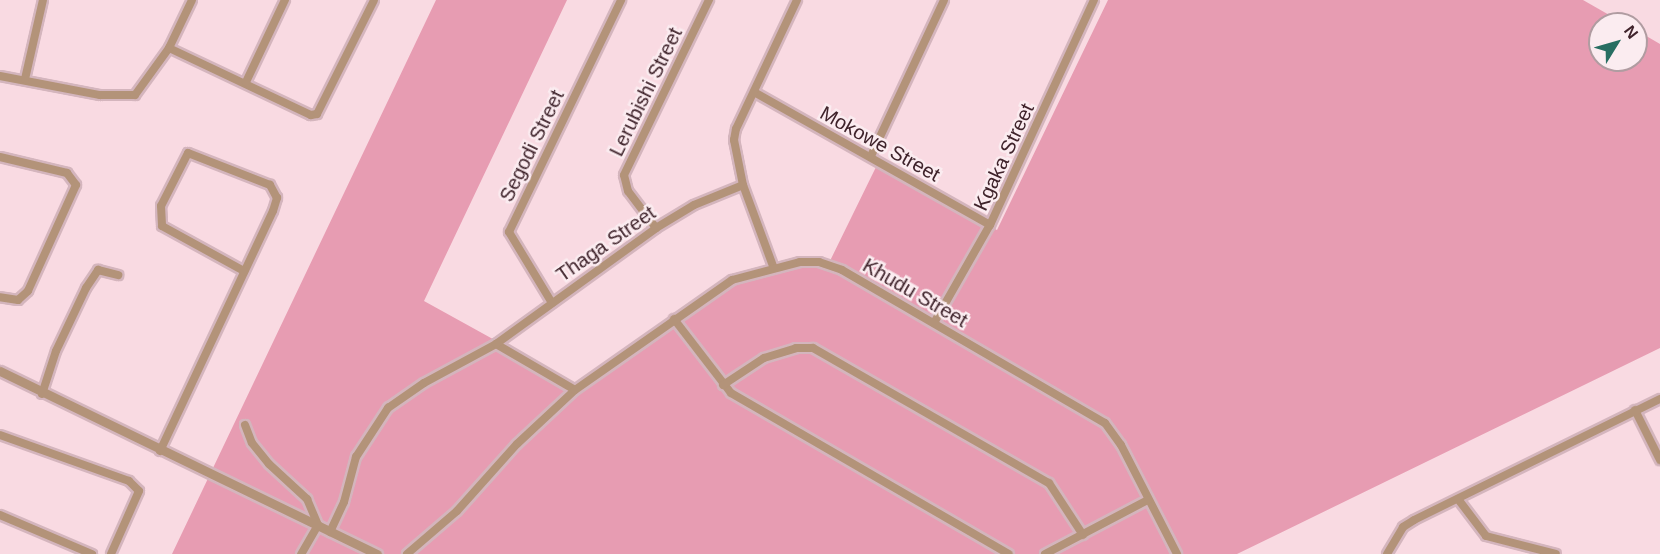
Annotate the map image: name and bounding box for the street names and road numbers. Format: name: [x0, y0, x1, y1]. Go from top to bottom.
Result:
street label: Lerubishi Street: [605, 24, 687, 160]
street label: Segodi Street: [495, 86, 569, 206]
street label: Kgaka Street: [969, 100, 1039, 214]
street label: Mokowe Street: [816, 101, 944, 187]
street label: Thaga Street: [552, 201, 660, 287]
street label: Khudu Street: [858, 253, 972, 333]

